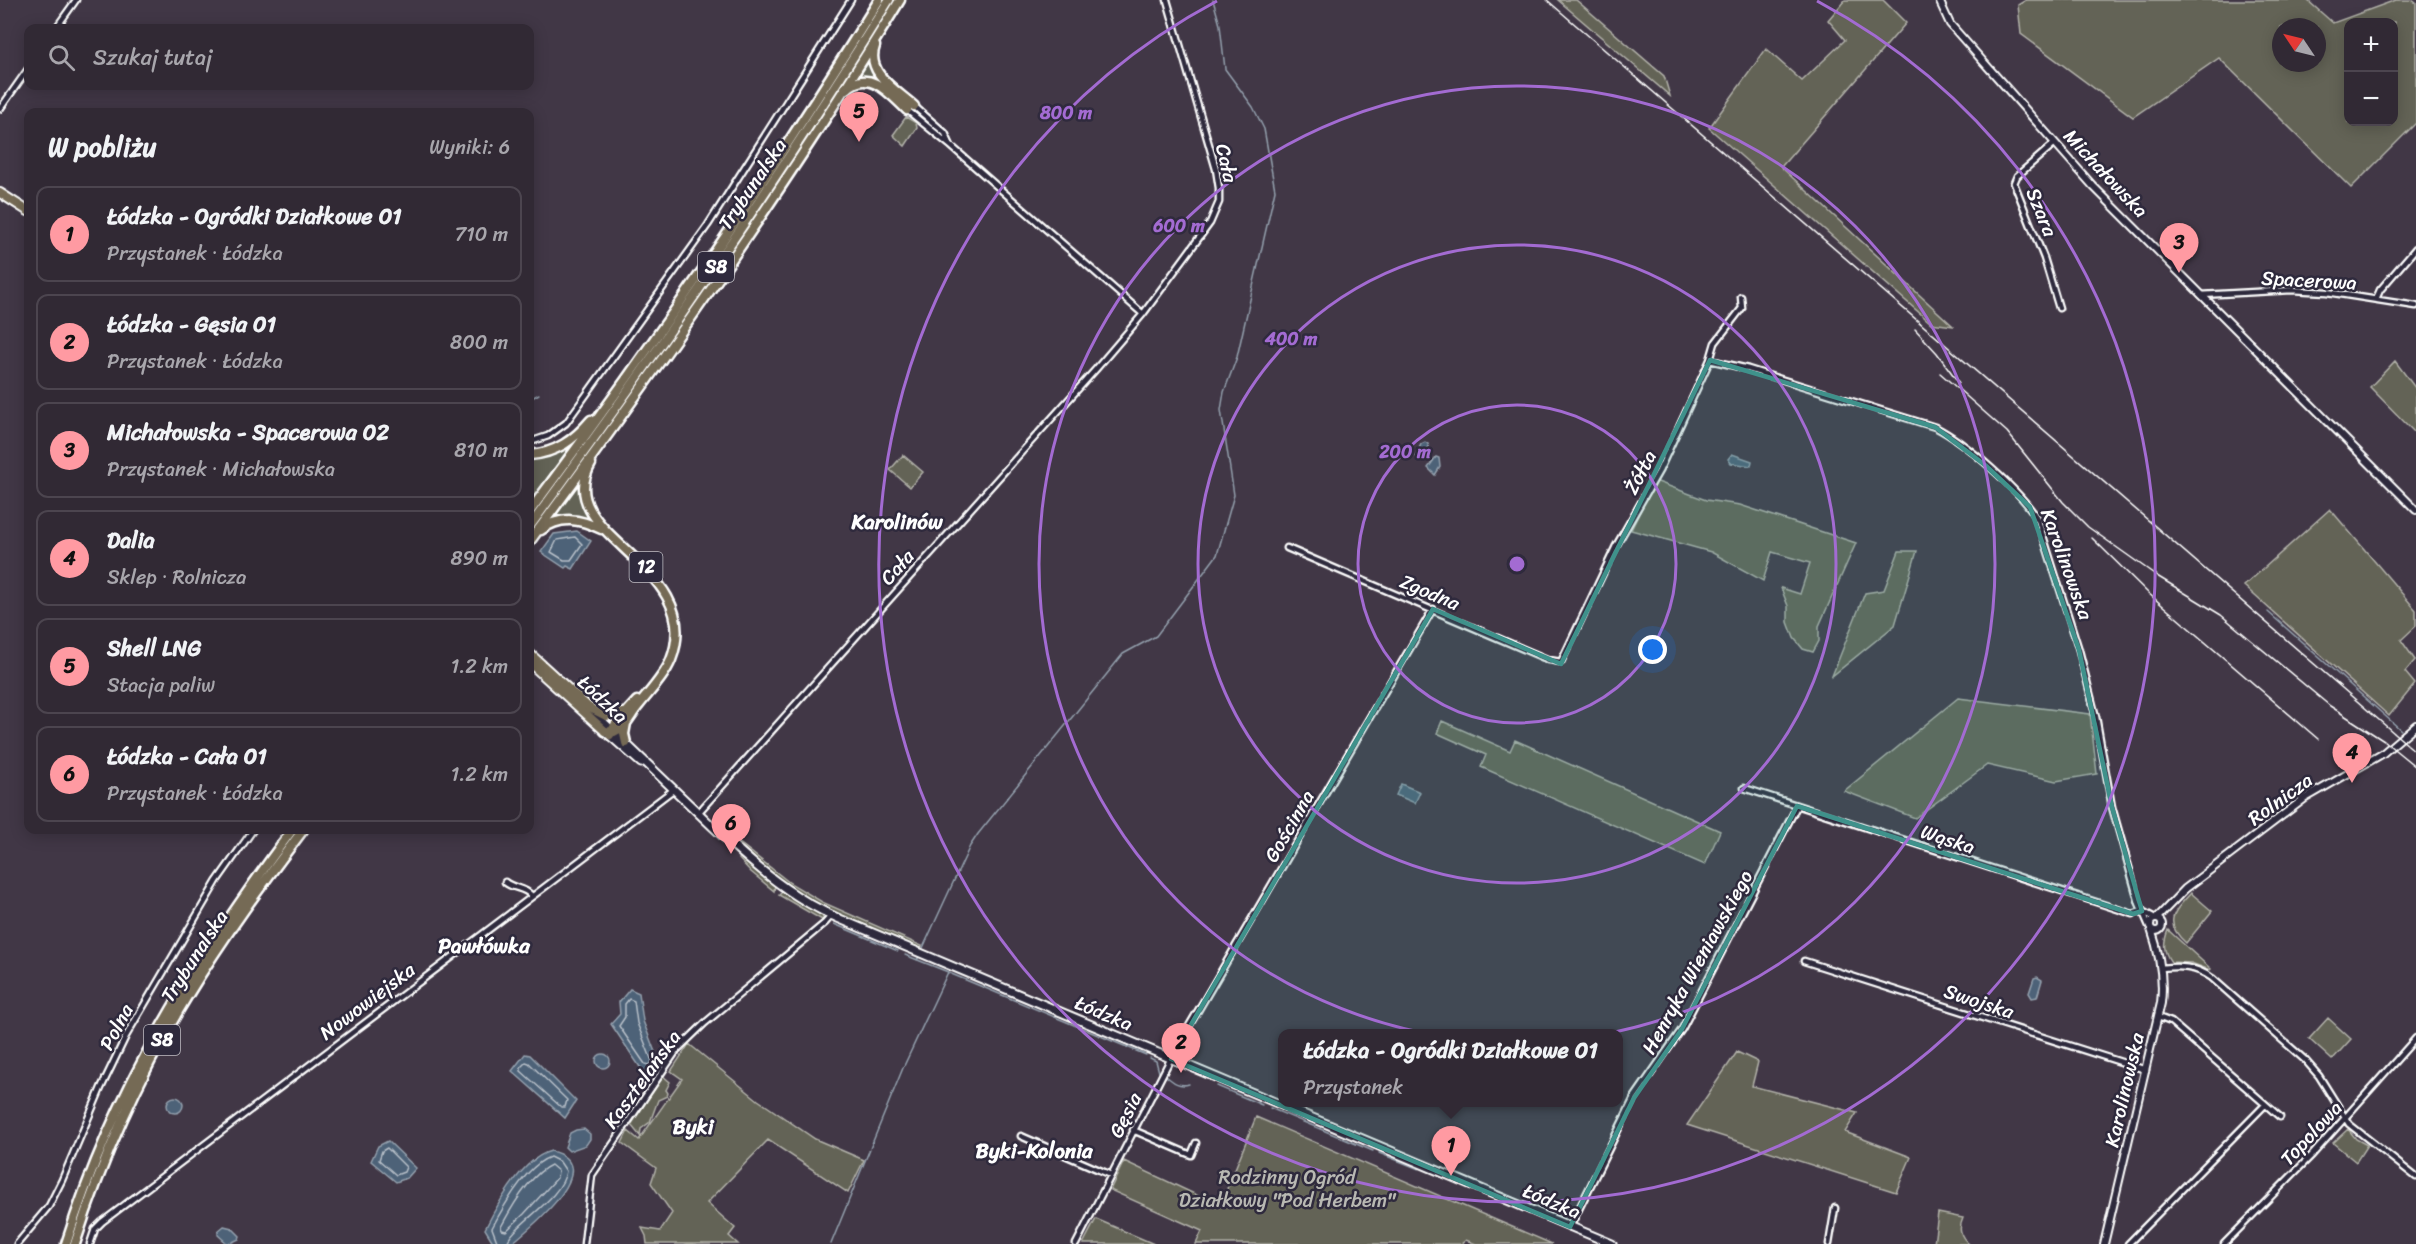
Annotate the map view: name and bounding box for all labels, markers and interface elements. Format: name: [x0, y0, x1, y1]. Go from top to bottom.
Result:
north arrow: [2272, 18, 2326, 72]
map controls: [2344, 18, 2398, 126]
button: +: [2344, 18, 2398, 72]
search box: [24, 24, 534, 90]
text: Szukaj tutaj: [93, 38, 212, 77]
icon: search: [45, 41, 78, 74]
button: −: [2344, 72, 2398, 126]
pin: 5: [840, 92, 878, 142]
text: 800 m: [1039, 97, 1092, 129]
street label: Michałowska: [2054, 120, 2157, 226]
text: W pobliżu: [48, 124, 157, 170]
text: Wyniki: 6: [429, 130, 510, 165]
street label: Trybunalska: [709, 131, 796, 237]
street label: Cała: [1205, 140, 1248, 187]
street label: Szara: [2016, 182, 2068, 243]
text: Łódzka - Ogródki Działkowe 01: [107, 197, 402, 236]
text: 600 m: [1152, 210, 1205, 242]
text: 1: [65, 217, 74, 252]
text: 710 m: [455, 217, 508, 252]
pin: 3: [2160, 224, 2198, 273]
text: Przystanek · Łódzka: [107, 236, 283, 271]
road number: S8: [698, 252, 734, 282]
street label: Spacerowa: [2260, 261, 2358, 300]
text: Łódzka - Gęsia 01: [107, 305, 276, 344]
text: 400 m: [1264, 323, 1317, 355]
text: 2: [64, 325, 75, 360]
text: 800 m: [450, 325, 508, 360]
text: Przystanek · Łódzka: [107, 344, 283, 379]
text: Michałowska - Spacerowa 02: [107, 413, 389, 452]
text: 3: [64, 433, 75, 468]
text: 810 m: [454, 433, 508, 468]
text: 200 m: [1378, 436, 1431, 468]
street label: Żółta: [1614, 444, 1667, 501]
text: Przystanek · Michałowska: [107, 452, 335, 487]
district label: Karolinów: [851, 503, 944, 541]
street label: Karolinowska: [2030, 503, 2103, 626]
text: Dalia: [107, 521, 155, 560]
street label: Cała: [871, 540, 924, 594]
text: 4: [63, 541, 76, 576]
text: 890 m: [450, 541, 508, 576]
road number: 12: [630, 552, 662, 582]
centre of rings: [1507, 554, 1527, 574]
text: Sklep · Rolnicza: [107, 560, 246, 595]
street label: Zgodna: [1394, 564, 1466, 621]
text: Shell LNG: [107, 629, 201, 668]
your location: [1638, 635, 1667, 664]
text: 5: [63, 649, 76, 684]
text: 1.2 km: [451, 649, 508, 684]
street label: Łódzka: [569, 666, 637, 733]
text: Stacja paliw: [107, 668, 215, 703]
pin: 4: [2332, 734, 2372, 783]
text: Łódzka - Cała 01: [107, 737, 267, 776]
text: 6: [64, 757, 75, 792]
text: 1.2 km: [451, 757, 508, 792]
street label: Rolnicza: [2240, 764, 2320, 835]
text: Przystanek · Łódzka: [107, 776, 283, 811]
street label: Gościnna: [1255, 783, 1324, 869]
pin: 6: [712, 804, 750, 854]
street label: Wąska: [1916, 814, 1980, 865]
street label: Henryka Wieniawskiego: [1632, 863, 1763, 1061]
street label: Trybunalska: [151, 903, 238, 1010]
district label: Pawłówka: [438, 927, 531, 965]
street label: Nowowiejska: [312, 953, 424, 1049]
street label: Swojska: [1939, 974, 2019, 1030]
street label: Łódzka: [1069, 986, 1138, 1041]
street label: Polna: [90, 997, 144, 1057]
street label: Kasztelańska: [594, 1022, 691, 1136]
pin: 2: [1162, 1024, 1200, 1073]
road number: S8: [144, 1025, 180, 1055]
street label: Karolinowska: [2094, 1028, 2155, 1151]
popup: [1278, 1029, 1623, 1107]
text: Łódzka - Ogródki Działkowe 01: [1303, 1031, 1598, 1070]
text: Przystanek: [1303, 1070, 1403, 1105]
street label: Gęsia: [1099, 1085, 1152, 1144]
street label: Topolowa: [2271, 1092, 2351, 1174]
district label: Byki: [672, 1108, 715, 1146]
pin: 1: [1432, 1126, 1470, 1176]
district label: Byki-Kolonia: [975, 1132, 1094, 1170]
park label: Rodzinny Ogród Działkowy "Pod Herbem": [1179, 1160, 1397, 1218]
street label: Łódzka: [1517, 1174, 1586, 1229]

